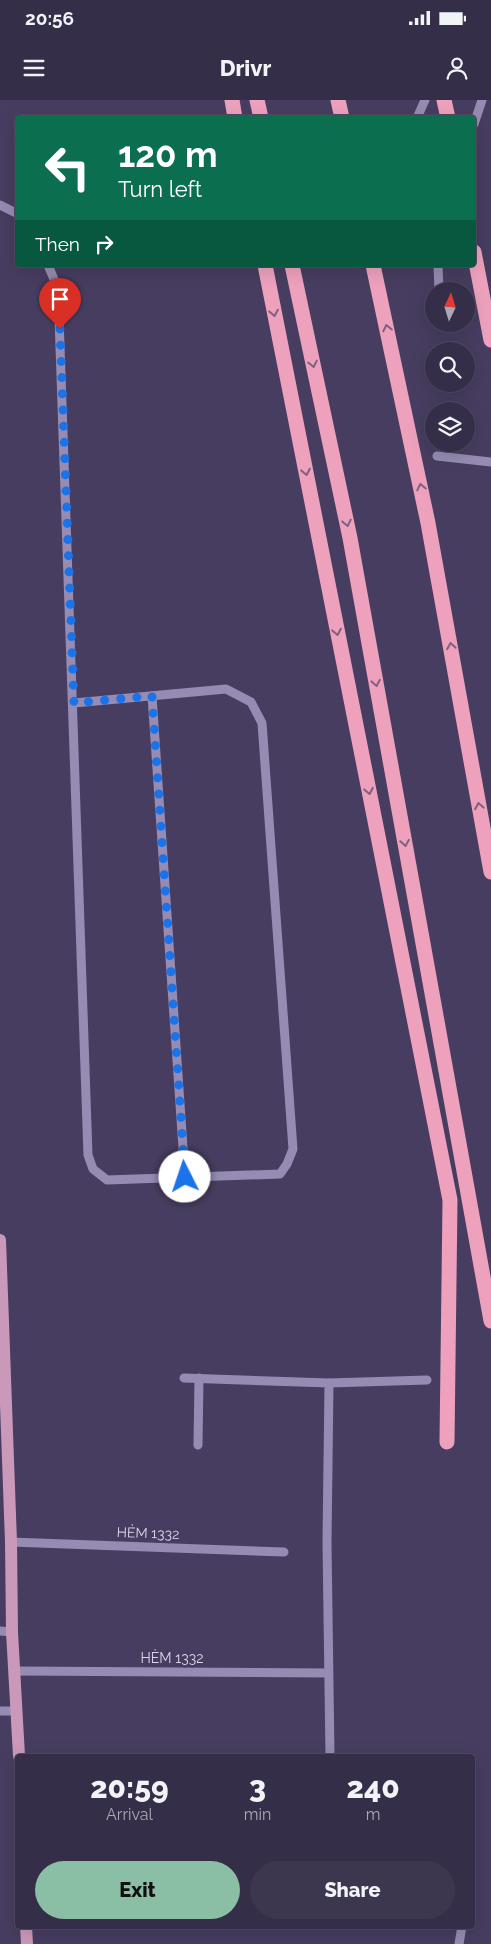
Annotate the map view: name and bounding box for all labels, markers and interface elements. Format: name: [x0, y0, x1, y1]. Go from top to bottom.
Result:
text: 20:56: [25, 7, 74, 29]
icon: menu: [20, 54, 48, 82]
icon: person: [443, 54, 471, 82]
text: Drivr: [220, 55, 271, 81]
text: 120 m: [118, 134, 218, 175]
icon: left: [35, 135, 100, 200]
text: Turn left: [118, 176, 202, 202]
icon: right: [90, 230, 118, 258]
text: Then: [35, 233, 80, 255]
pin: [39, 278, 81, 329]
north arrow: [425, 282, 475, 332]
map controls: [425, 282, 475, 452]
icon: arrive: [46, 285, 74, 313]
one-way arrow: [268, 308, 279, 317]
one-way arrow: [382, 323, 393, 332]
button: search: [425, 342, 475, 392]
one-way arrow: [307, 360, 318, 368]
button: layers: [425, 402, 475, 452]
one-way arrow: [300, 468, 310, 477]
one-way arrow: [416, 482, 426, 491]
one-way arrow: [341, 518, 352, 527]
one-way arrow: [331, 627, 342, 636]
one-way arrow: [446, 642, 456, 651]
one-way arrow: [371, 678, 381, 687]
one-way arrow: [363, 787, 373, 795]
one-way arrow: [475, 802, 485, 811]
one-way arrow: [400, 838, 410, 847]
position arrow: [158, 1150, 210, 1202]
street label: HẺM 1332: [116, 1523, 180, 1542]
street label: HÈM 1332: [141, 1649, 203, 1666]
text: 20:59: [90, 1770, 169, 1805]
text: 3: [249, 1770, 266, 1805]
text: 240: [347, 1770, 400, 1805]
text: Arrival: [106, 1805, 153, 1824]
text: min: [244, 1805, 271, 1824]
text: m: [366, 1805, 381, 1824]
button: Exit: [35, 1861, 240, 1919]
button: Share: [250, 1861, 455, 1919]

